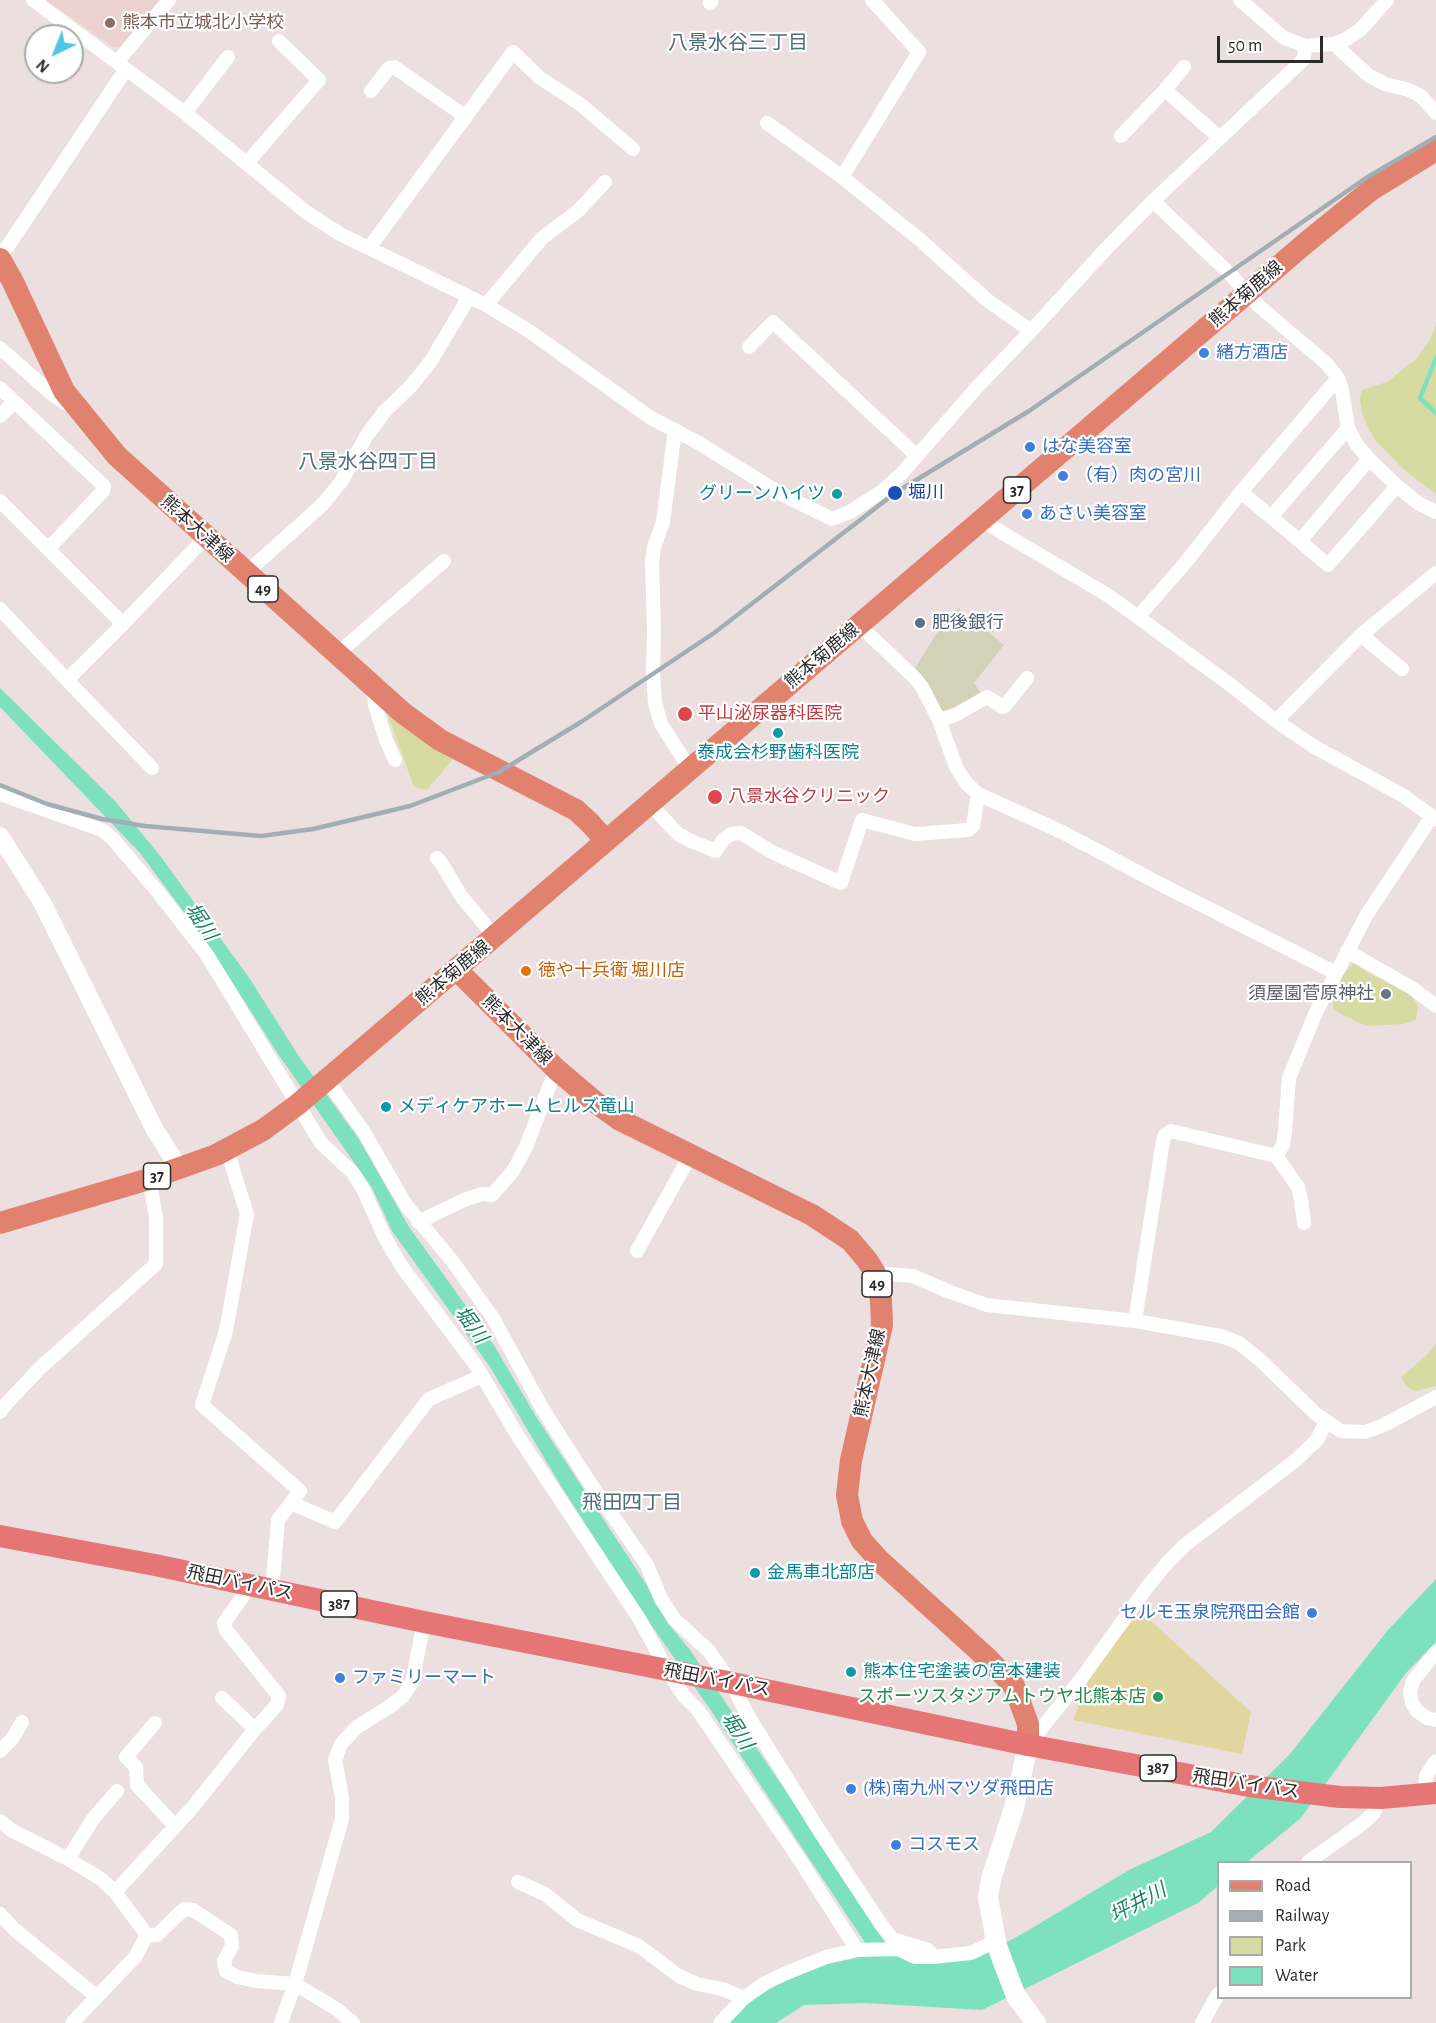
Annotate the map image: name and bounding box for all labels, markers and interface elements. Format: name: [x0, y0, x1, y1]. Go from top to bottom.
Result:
place label: 熊本市立城北小学校: [122, 12, 284, 34]
marker: 熊本市立城北小学校: [103, 16, 117, 30]
north arrow: [24, 24, 84, 84]
scale bar: [1220, 24, 1326, 62]
district label: 八景水谷三丁目: [668, 31, 808, 55]
text: 50 m: [1228, 37, 1262, 55]
text: N: [34, 56, 53, 75]
street label: 熊本菊鹿線: [1205, 256, 1287, 332]
place label: 緒方酒店: [1216, 342, 1288, 364]
marker: 緒方酒店: [1197, 346, 1211, 360]
place label: はな美容室: [1042, 436, 1132, 458]
marker: はな美容室: [1023, 440, 1037, 454]
district label: 八景水谷四丁目: [298, 450, 438, 474]
place label: （有）肉の宮川: [1075, 465, 1201, 487]
marker: （有）肉の宮川: [1056, 469, 1070, 483]
road number: 37: [1004, 477, 1030, 503]
place label: 堀川: [908, 482, 944, 504]
place label: グリーンハイツ: [699, 483, 825, 505]
marker: 堀川: [886, 484, 904, 502]
marker: グリーンハイツ: [830, 487, 844, 501]
street label: 熊本大津線: [156, 491, 238, 567]
place label: あさい美容室: [1039, 503, 1147, 525]
marker: あさい美容室: [1020, 507, 1034, 521]
road number: 49: [248, 576, 278, 602]
place label: 肥後銀行: [932, 612, 1004, 634]
marker: 肥後銀行: [913, 616, 927, 630]
street label: 熊本菊鹿線: [781, 619, 863, 693]
place label: 平山泌尿器科医院: [698, 703, 842, 725]
marker: 平山泌尿器科医院: [676, 705, 694, 723]
marker: 泰成会杉野歯科医院: [771, 726, 785, 740]
place label: 泰成会杉野歯科医院: [697, 742, 859, 764]
place label: 八景水谷クリニック: [728, 786, 890, 808]
marker: 八景水谷クリニック: [706, 788, 724, 806]
water label: 堀川: [180, 899, 222, 945]
street label: 熊本菊鹿線: [412, 936, 494, 1010]
place label: 徳や十兵衛 堀川店: [538, 960, 685, 982]
marker: 徳や十兵衛 堀川店: [519, 964, 533, 978]
place label: 須屋園菅原神社: [1248, 983, 1374, 1005]
marker: 須屋園菅原神社: [1379, 987, 1393, 1001]
street label: 熊本大津線: [478, 991, 556, 1069]
place label: メディケアホーム ヒルズ竜山: [398, 1096, 635, 1118]
marker: メディケアホーム ヒルズ竜山: [379, 1100, 393, 1114]
road number: 37: [144, 1163, 170, 1189]
road number: 49: [862, 1271, 892, 1297]
water label: 堀川: [450, 1302, 492, 1348]
street label: 熊本大津線: [850, 1327, 890, 1419]
district label: 飛田四丁目: [582, 1491, 682, 1515]
street label: 飛田バイパス: [185, 1561, 295, 1605]
place label: 金馬車北部店: [767, 1562, 875, 1584]
marker: 金馬車北部店: [748, 1566, 762, 1580]
road number: 387: [321, 1591, 357, 1617]
place label: セルモ玉泉院飛田会館: [1120, 1602, 1300, 1624]
marker: セルモ玉泉院飛田会館: [1305, 1606, 1319, 1620]
street label: 飛田バイパス: [662, 1659, 772, 1701]
place label: 熊本住宅塗装の宮本建装: [863, 1661, 1061, 1683]
marker: 熊本住宅塗装の宮本建装: [844, 1665, 858, 1679]
place label: ファミリーマート: [352, 1667, 496, 1689]
marker: ファミリーマート: [333, 1671, 347, 1685]
place label: スポーツスタジアムトウヤ北熊本店: [858, 1686, 1146, 1708]
marker: スポーツスタジアムトウヤ北熊本店: [1151, 1690, 1165, 1704]
water label: 堀川: [716, 1708, 758, 1754]
road number: 387: [1140, 1755, 1176, 1781]
street label: 飛田バイパス: [1191, 1765, 1301, 1803]
place label: (株)南九州マツダ飛田店: [863, 1778, 1054, 1800]
marker: (株)南九州マツダ飛田店: [844, 1782, 858, 1796]
place label: コスモス: [908, 1834, 980, 1856]
marker: コスモス: [889, 1838, 903, 1852]
legend: [1217, 1861, 1412, 1999]
text: Road: [1275, 1877, 1311, 1895]
water label: 坪井川: [1106, 1878, 1170, 1928]
text: Railway: [1275, 1907, 1329, 1925]
text: Park: [1275, 1937, 1306, 1955]
text: Water: [1275, 1967, 1318, 1985]

